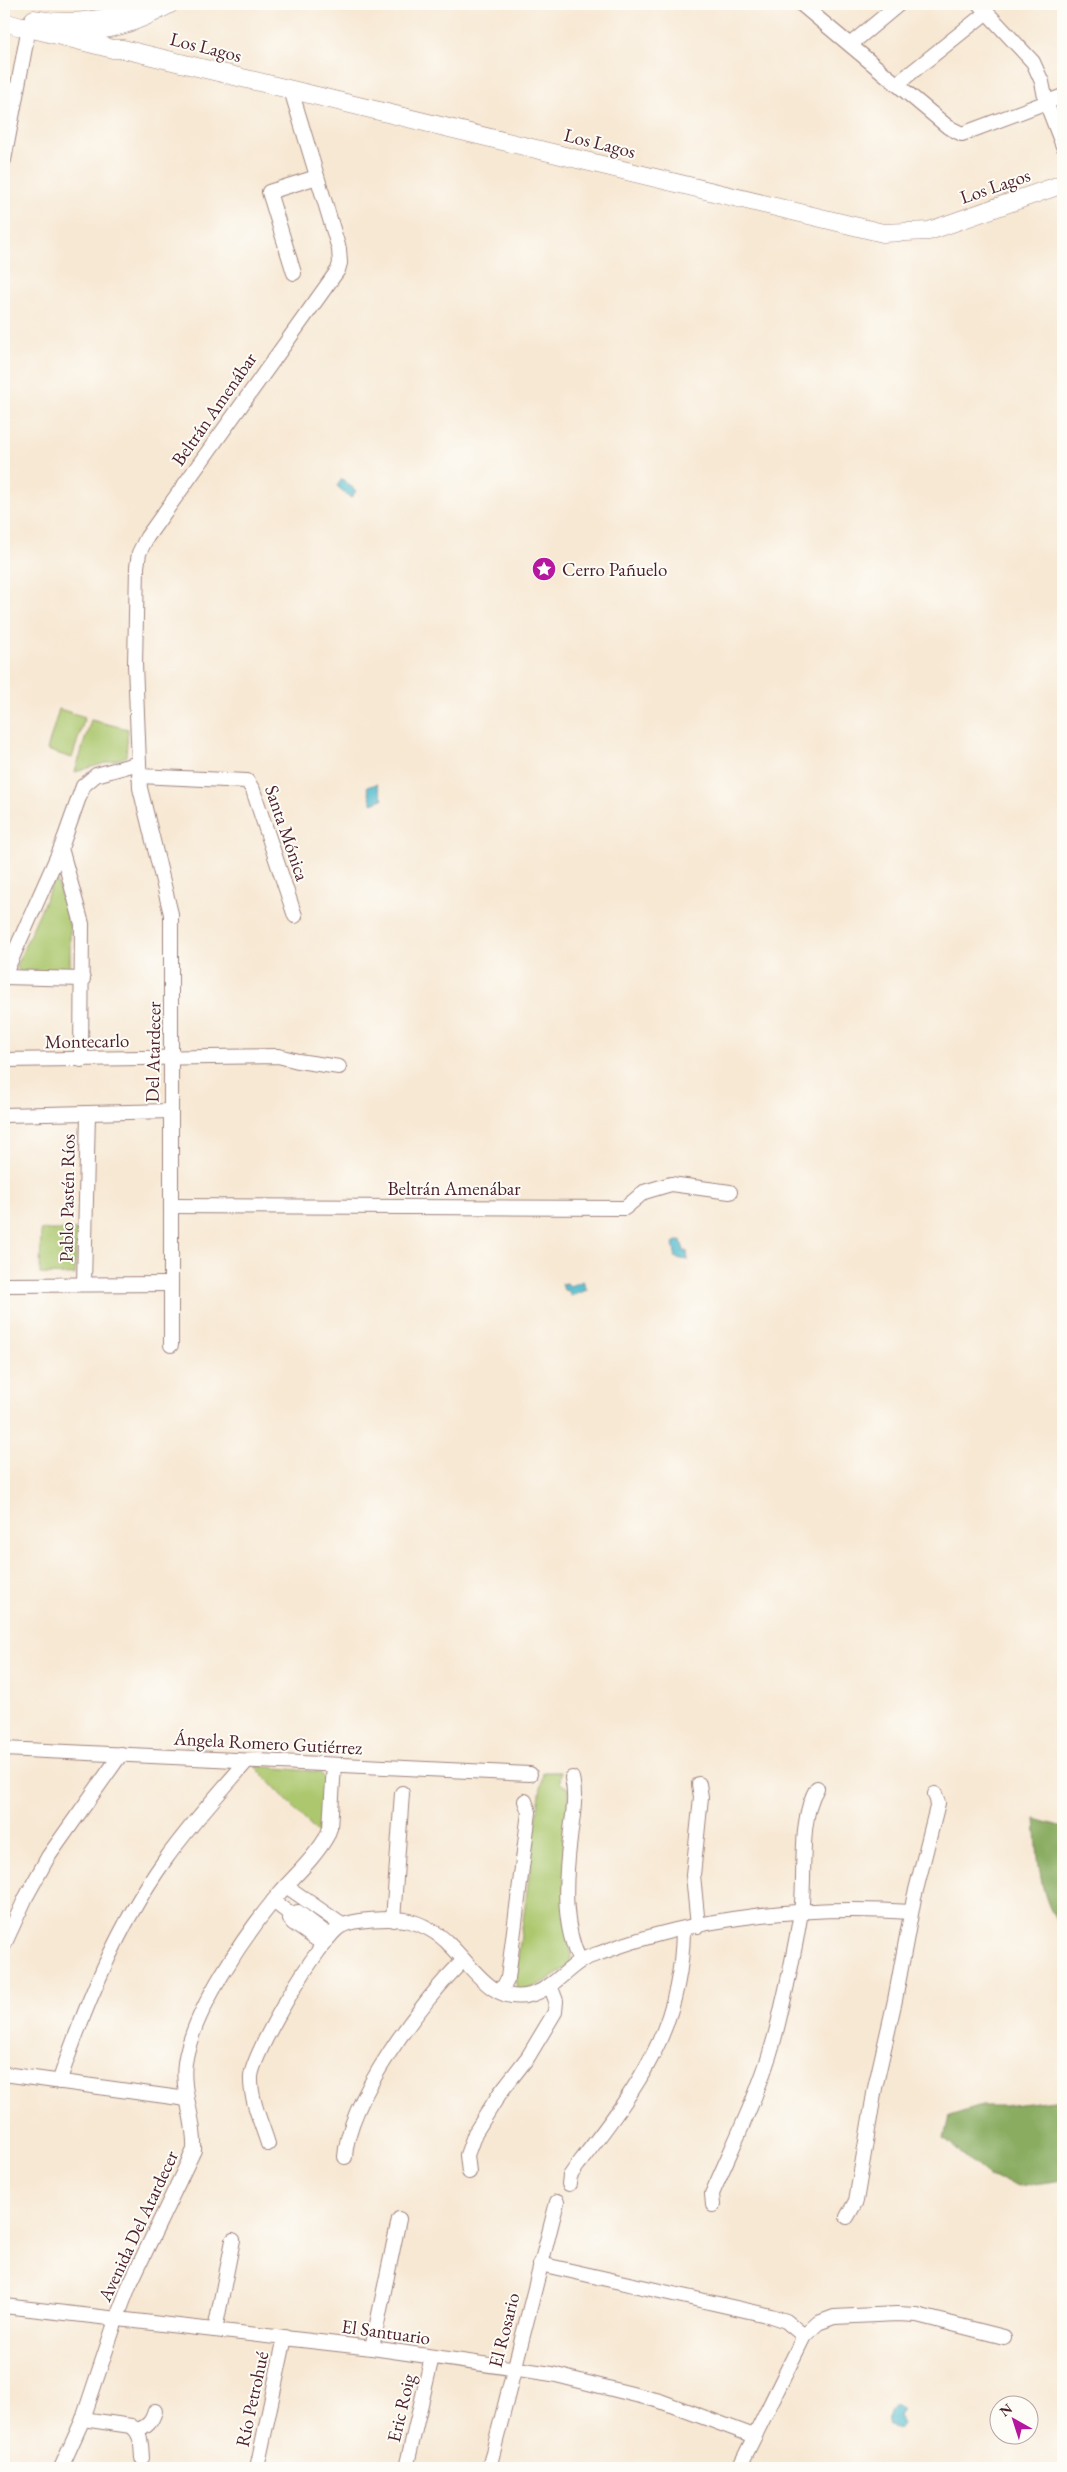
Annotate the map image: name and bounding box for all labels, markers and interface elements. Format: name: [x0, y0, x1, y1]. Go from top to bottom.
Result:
street label: Los Lagos: [168, 26, 244, 68]
street label: Los Lagos: [562, 122, 638, 164]
street label: Los Lagos: [956, 162, 1034, 210]
street label: Beltrán Amenábar: [166, 347, 263, 471]
place icon: Cerro Pañuelo: [531, 556, 557, 582]
place label: Cerro Pañuelo: [562, 557, 667, 582]
street label: Santa Mónica: [259, 782, 315, 885]
street label: Del Atardecer: [140, 1001, 166, 1103]
street label: Montecarlo: [44, 1028, 130, 1054]
street label: Pablo Pastén Ríos: [53, 1133, 81, 1263]
street label: Beltrán Amenábar: [387, 1176, 521, 1201]
street label: Ángela Romero Gutiérrez: [172, 1726, 364, 1760]
street label: Avenida Del Atardecer: [92, 2146, 184, 2306]
street label: El Rosario: [483, 2290, 525, 2370]
street label: El Santuario: [340, 2313, 432, 2351]
street label: Río Petrohué: [230, 2349, 274, 2449]
street label: Eric Roig: [381, 2371, 421, 2444]
north arrow: [990, 2394, 1040, 2444]
text: N: [996, 2399, 1016, 2420]

